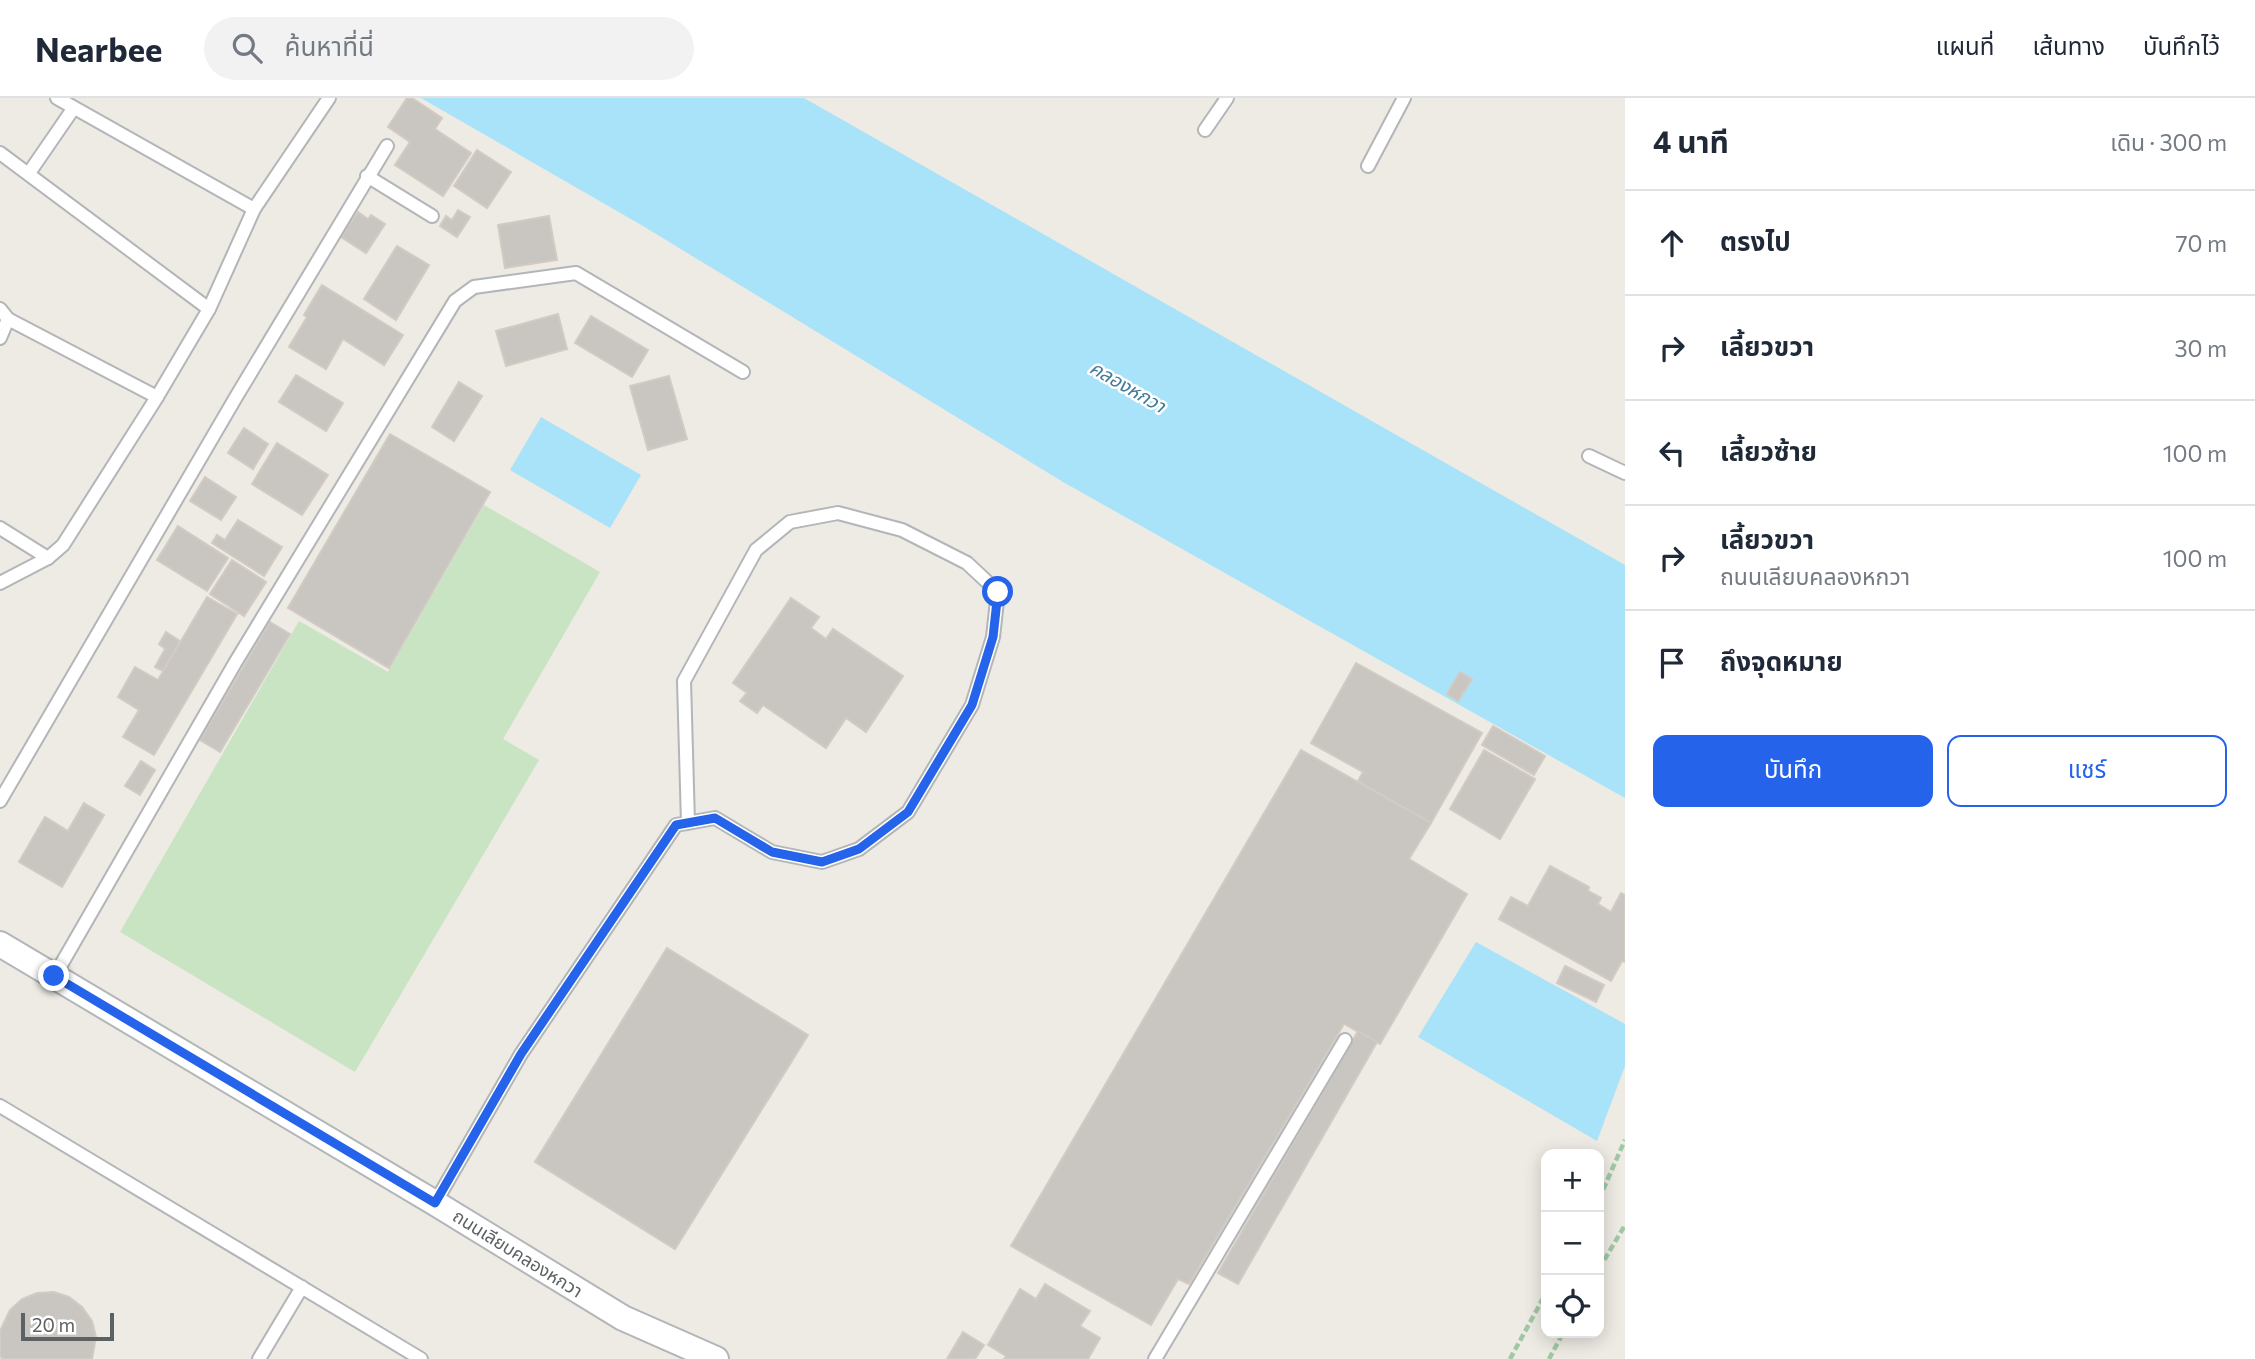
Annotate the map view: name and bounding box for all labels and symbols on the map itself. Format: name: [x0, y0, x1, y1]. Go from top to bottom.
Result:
water label: คลองหกวา: [1086, 355, 1171, 417]
route start: [982, 576, 1013, 607]
route end: [38, 960, 69, 991]
street label: ถนนเลียบคลองหกวา: [449, 1204, 587, 1302]
scale bar: [21, 1310, 114, 1342]

